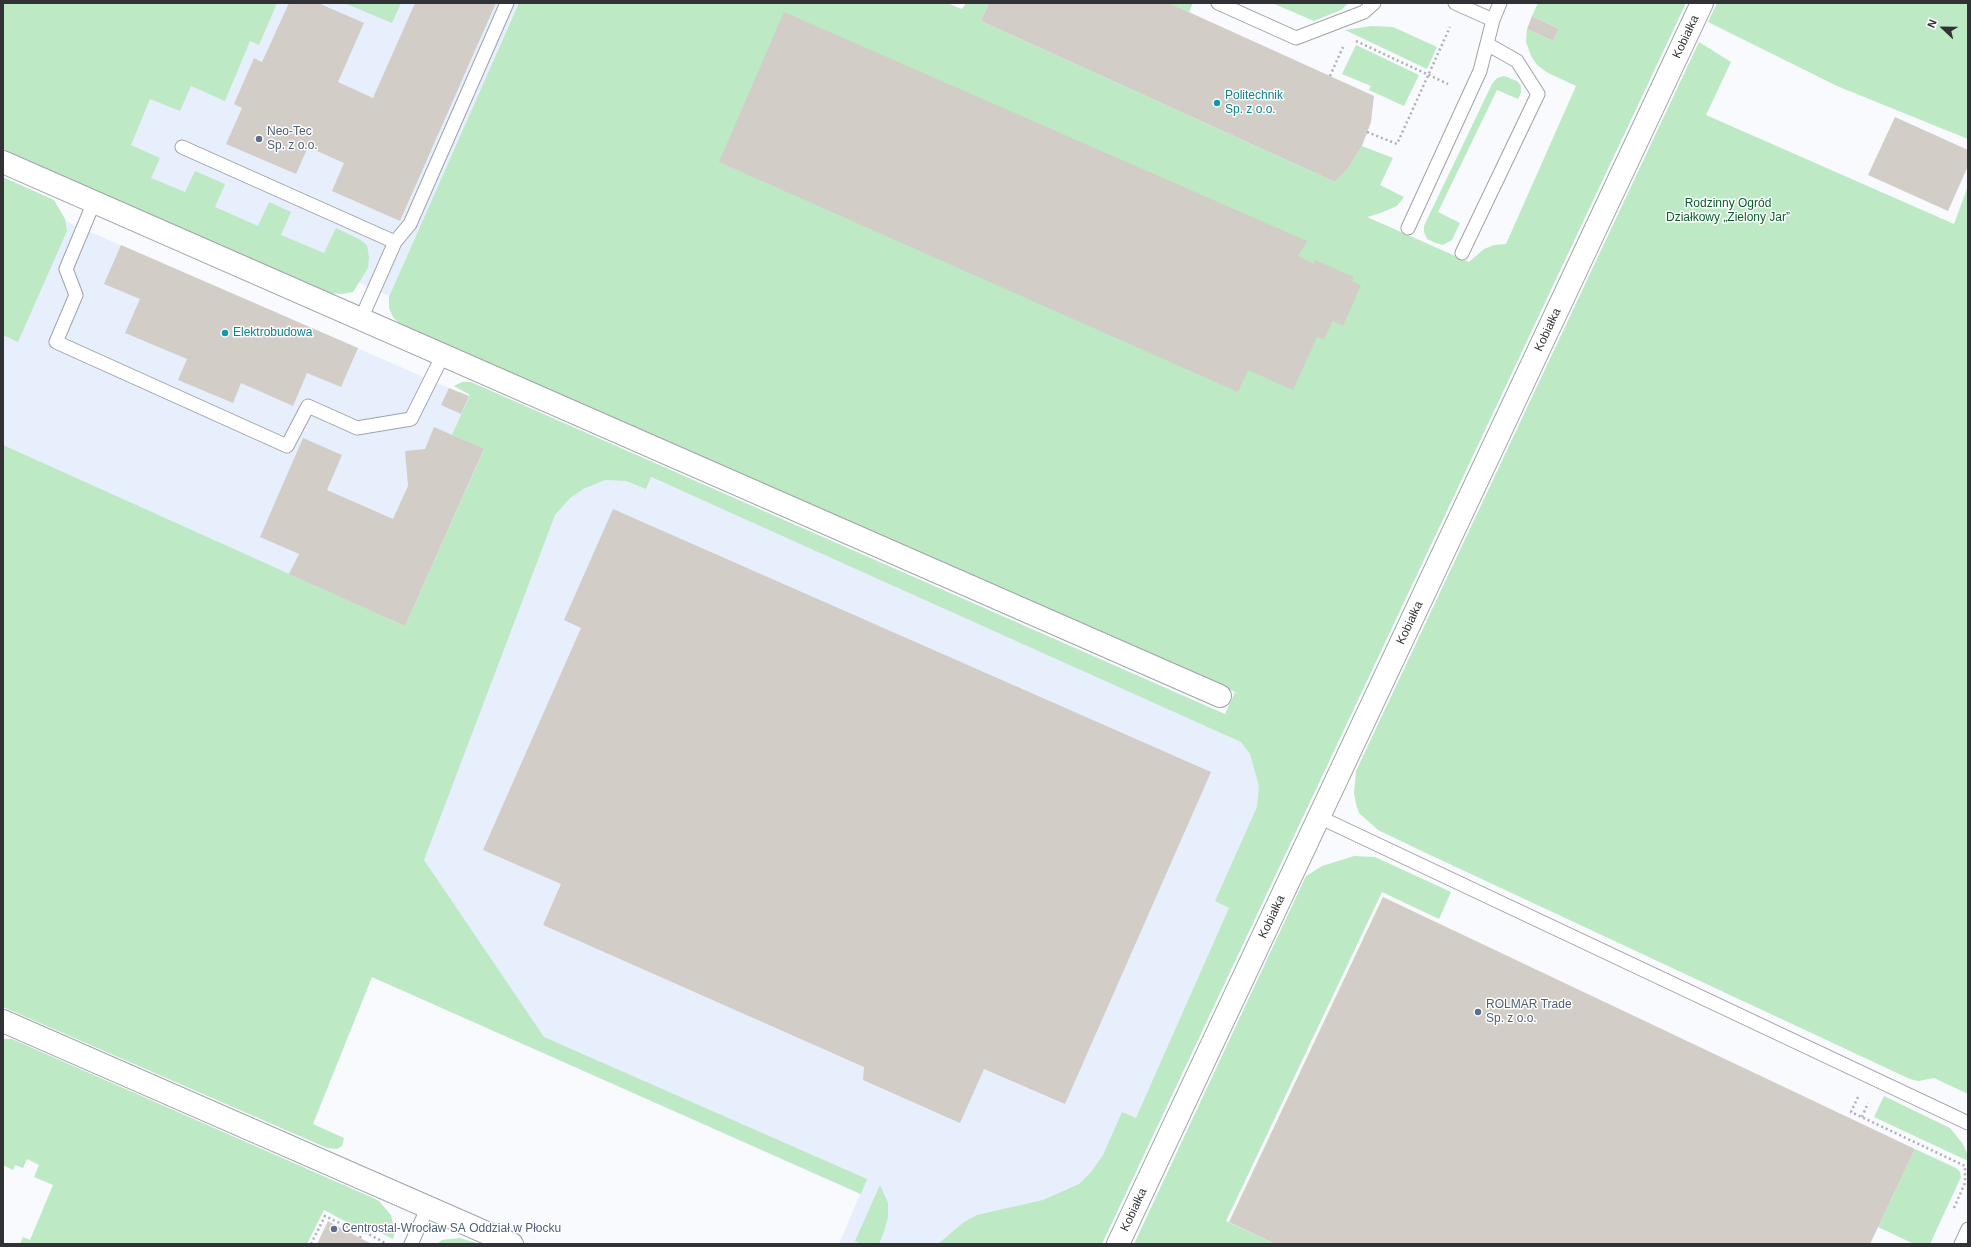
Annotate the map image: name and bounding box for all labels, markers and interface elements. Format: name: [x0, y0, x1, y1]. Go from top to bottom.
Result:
north arrow: [1923, 8, 1963, 48]
street label: Kobiałka: [1670, 13, 1702, 61]
text: N: [1925, 18, 1939, 29]
place label: Politechnik Sp. z o.o.: [1225, 89, 1283, 117]
marker: Politechnik Sp. z o.o.: [1212, 98, 1222, 108]
place label: Neo-Tec Sp. z o.o.: [267, 125, 318, 153]
marker: Neo-Tec Sp. z o.o.: [254, 134, 264, 144]
park label: Rodzinny Ogród Działkowy „Zielony Jar”: [1666, 197, 1790, 225]
street label: Kobiałka: [1532, 306, 1564, 354]
place label: Elektrobudowa: [233, 326, 312, 340]
marker: Elektrobudowa: [220, 328, 230, 338]
street label: Kobiałka: [1394, 599, 1426, 647]
street label: Kobiałka: [1256, 893, 1288, 941]
place label: ROLMAR Trade Sp. z o.o.: [1486, 998, 1572, 1026]
marker: ROLMAR Trade Sp. z o.o.: [1473, 1007, 1483, 1017]
street label: Kobiałka: [1118, 1186, 1150, 1234]
place label: Centrostal-Wrocław SA Oddział w Płocku: [342, 1222, 561, 1236]
marker: Centrostal-Wrocław SA Oddział w Płocku: [329, 1224, 339, 1234]

